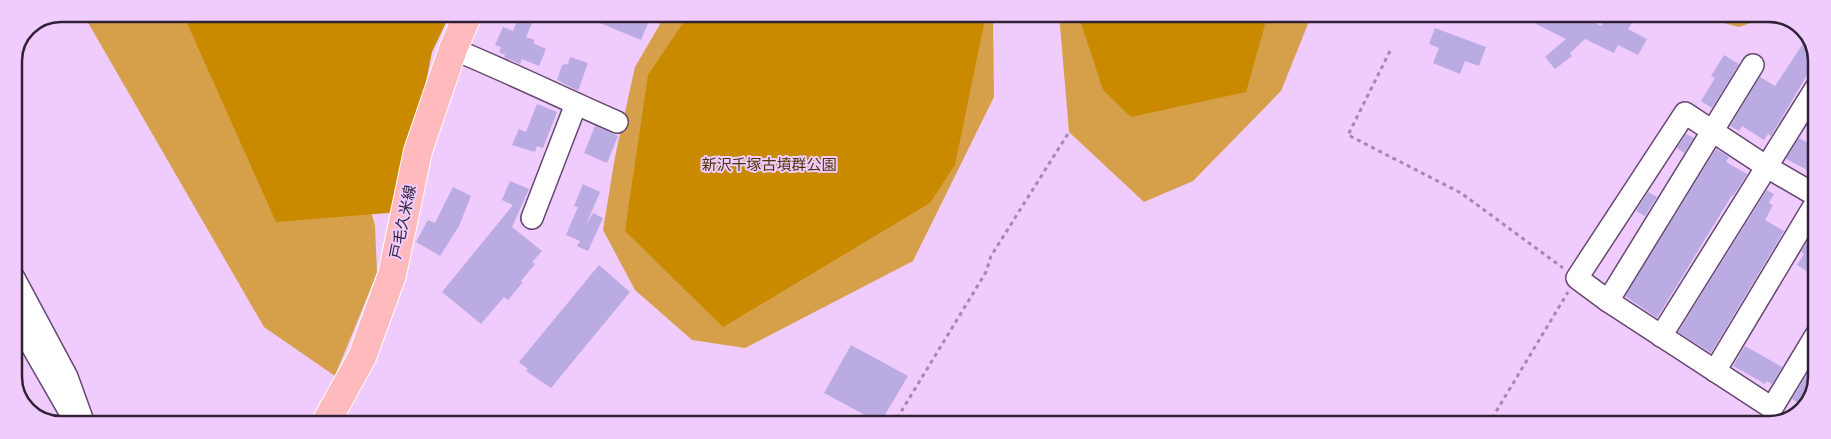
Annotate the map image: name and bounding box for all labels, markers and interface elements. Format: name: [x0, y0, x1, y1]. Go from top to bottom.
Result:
park label: 新沢千塚古墳群公園: [701, 154, 837, 174]
street label: 戸毛久米線: [384, 183, 420, 261]

